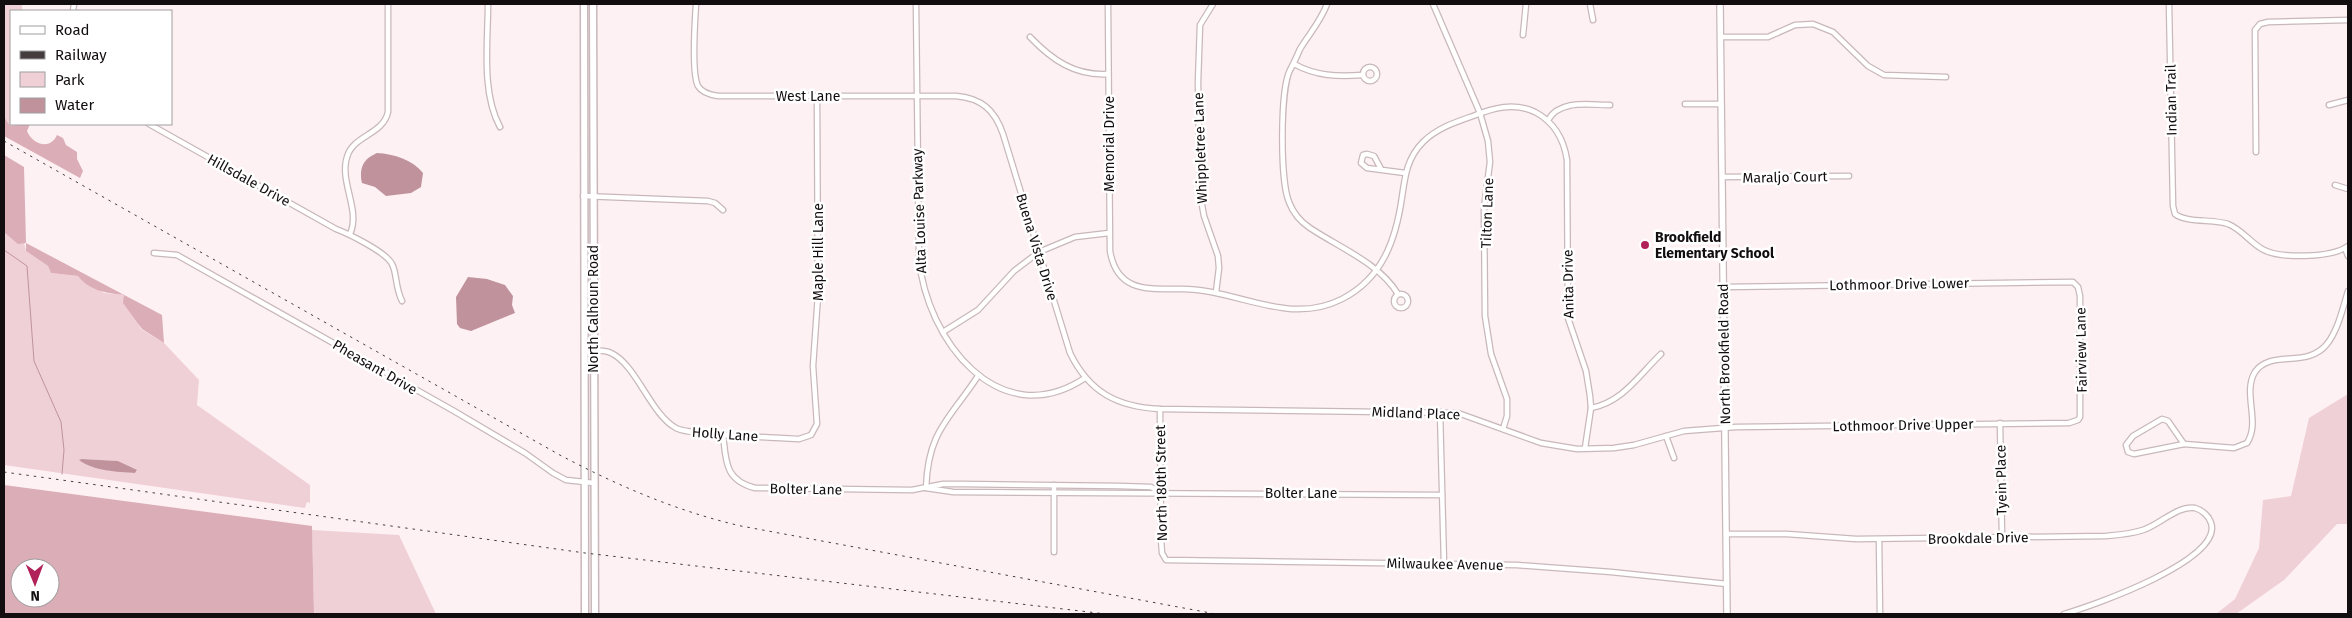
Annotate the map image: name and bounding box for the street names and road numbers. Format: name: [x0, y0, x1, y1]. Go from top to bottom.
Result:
street label: Indian Trail: [2162, 64, 2181, 136]
street label: West Lane: [776, 88, 840, 105]
street label: Whippletree Lane: [1190, 92, 1211, 204]
street label: Memorial Drive: [1101, 96, 1118, 192]
street label: Alta Louise Parkway: [909, 148, 930, 274]
street label: Hillsdale Drive: [204, 151, 293, 210]
street label: Maraljo Court: [1742, 168, 1829, 187]
street label: Tilton Lane: [1478, 177, 1497, 249]
street label: Buena Vista Drive: [1012, 191, 1061, 303]
street label: Maple Hill Lane: [810, 203, 827, 301]
street label: North Calhoun Road: [585, 245, 602, 373]
street label: Anita Drive: [1559, 249, 1578, 319]
street label: Lothmoor Drive Lower: [1829, 275, 1970, 294]
street label: North Brookfield Road: [1715, 283, 1734, 425]
street label: Fairview Lane: [2072, 307, 2091, 393]
street label: Pheasant Drive: [329, 336, 420, 399]
street label: Midland Place: [1371, 403, 1461, 424]
street label: Lothmoor Drive Upper: [1832, 416, 1974, 435]
street label: Holly Lane: [691, 424, 759, 445]
street label: North 180th Street: [1152, 424, 1171, 541]
street label: Tyein Place: [1992, 445, 2011, 515]
street label: Bolter Lane: [770, 480, 842, 499]
street label: Bolter Lane: [1265, 485, 1337, 502]
street label: Brookdale Drive: [1927, 529, 2029, 548]
street label: Milwaukee Avenue: [1386, 555, 1504, 574]

